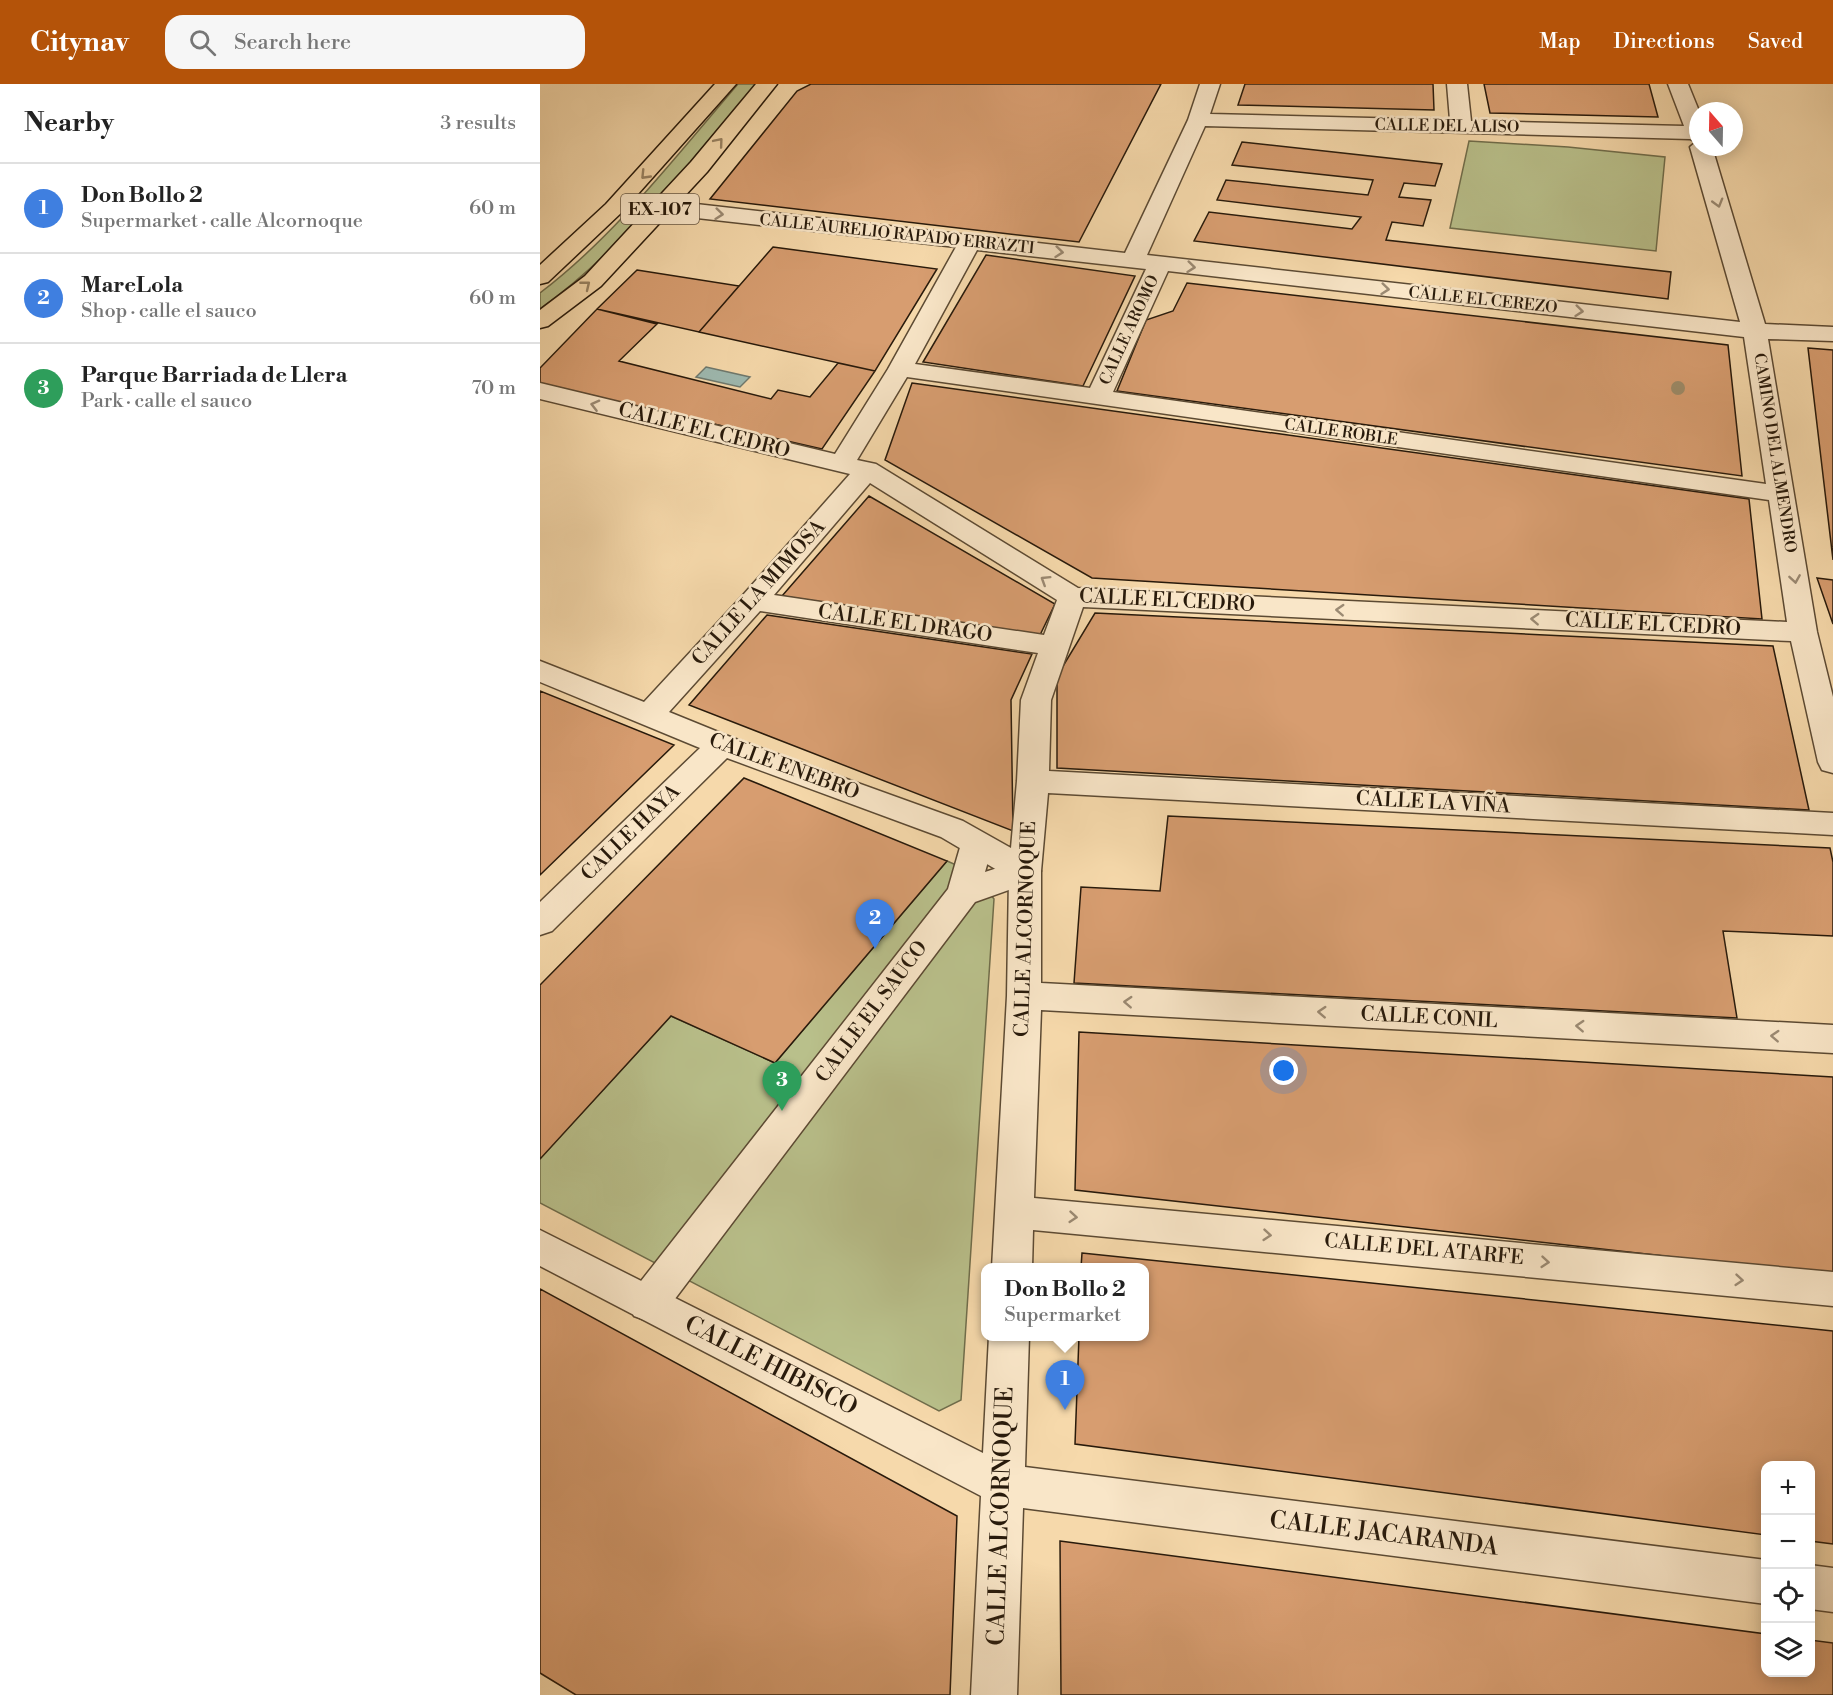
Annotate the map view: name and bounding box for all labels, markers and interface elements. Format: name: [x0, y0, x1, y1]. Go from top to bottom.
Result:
search box: [165, 15, 585, 69]
text: Citynav: [30, 25, 129, 60]
icon: search: [186, 26, 219, 59]
text: Search here: [234, 29, 351, 56]
text: Map: [1539, 29, 1581, 55]
text: Directions: [1614, 29, 1715, 55]
text: Saved: [1748, 29, 1803, 55]
north arrow: [1689, 102, 1743, 156]
text: Nearby: [24, 107, 114, 139]
text: 3 results: [440, 111, 516, 136]
street label: CALLE DEL ALISO: [1375, 115, 1519, 137]
one-way arrow: [711, 138, 722, 149]
one-way arrow: [641, 168, 652, 178]
text: Don Bollo 2: [81, 182, 203, 209]
road number: EX-107: [621, 194, 699, 224]
text: 1: [39, 196, 48, 221]
text: 60 m: [469, 196, 516, 221]
one-way arrow: [1711, 197, 1723, 208]
one-way arrow: [714, 207, 723, 220]
text: Supermarket · calle Alcornoque: [81, 209, 363, 234]
street label: CALLE AURELIO RAPADO ERRAZTI: [758, 210, 1036, 258]
one-way arrow: [1054, 245, 1063, 258]
one-way arrow: [1187, 260, 1196, 273]
text: MareLola: [81, 272, 183, 299]
street label: CALLE AROMO: [1095, 272, 1163, 388]
one-way arrow: [580, 282, 591, 293]
one-way arrow: [1381, 282, 1390, 295]
street label: CALLE EL CEREZO: [1407, 282, 1559, 318]
text: 2: [37, 286, 50, 311]
text: 60 m: [469, 286, 516, 311]
text: Shop · calle el sauco: [81, 299, 257, 324]
one-way arrow: [1574, 304, 1583, 317]
street label: CAMINO DEL ALMENDRO: [1749, 352, 1801, 554]
text: Parque Barriada de Llera: [81, 362, 347, 389]
text: 3: [37, 376, 50, 401]
text: 70 m: [472, 376, 516, 401]
text: Park · calle el sauco: [81, 389, 252, 414]
street label: CALLE EL CEDRO: [616, 398, 792, 464]
one-way arrow: [590, 399, 600, 412]
street label: CALLE ROBLE: [1283, 414, 1399, 450]
street label: CALLE LA MIMOSA: [687, 514, 832, 671]
one-way arrow: [1788, 574, 1800, 583]
one-way arrow: [1041, 576, 1051, 588]
street label: CALLE EL CEDRO: [1078, 584, 1256, 618]
street label: CALLE EL DRAGO: [816, 599, 994, 649]
one-way arrow: [1335, 603, 1344, 616]
street label: CALLE EL CEDRO: [1564, 608, 1742, 642]
one-way arrow: [1530, 613, 1539, 626]
street label: CALLE ENEBRO: [705, 728, 863, 806]
street label: CALLE HAYA: [576, 779, 687, 887]
street label: CALLE LA VIÑA: [1355, 784, 1512, 820]
street label: CALLE ALCORNOQUE: [1010, 821, 1042, 1037]
pin: 2: [856, 900, 894, 949]
street label: CALLE EL SAUCO: [811, 936, 933, 1088]
one-way arrow: [1123, 995, 1132, 1008]
street label: CALLE CONIL: [1360, 1002, 1498, 1034]
one-way arrow: [1318, 1005, 1327, 1018]
one-way arrow: [1575, 1019, 1584, 1032]
one-way arrow: [1770, 1030, 1779, 1043]
your location: [1269, 1056, 1298, 1085]
pin: 3: [762, 1062, 802, 1111]
one-way arrow: [1069, 1210, 1078, 1223]
one-way arrow: [1263, 1228, 1272, 1241]
street label: CALLE DEL ATARFE: [1323, 1229, 1525, 1271]
one-way arrow: [1540, 1255, 1550, 1268]
popup: [981, 1263, 1149, 1341]
one-way arrow: [1735, 1273, 1744, 1286]
text: Don Bollo 2: [1004, 1276, 1126, 1303]
text: Supermarket: [1004, 1303, 1121, 1328]
street label: CALLE HIBISCO: [679, 1309, 863, 1423]
pin: 1: [1046, 1360, 1084, 1410]
street label: CALLE ALCORNOQUE: [981, 1386, 1021, 1646]
map controls: [1761, 1461, 1815, 1677]
button: +: [1761, 1461, 1815, 1515]
street label: CALLE JACARANDA: [1268, 1505, 1501, 1563]
button: −: [1761, 1515, 1815, 1569]
button: locate: [1761, 1569, 1815, 1623]
button: layers: [1761, 1623, 1815, 1677]

